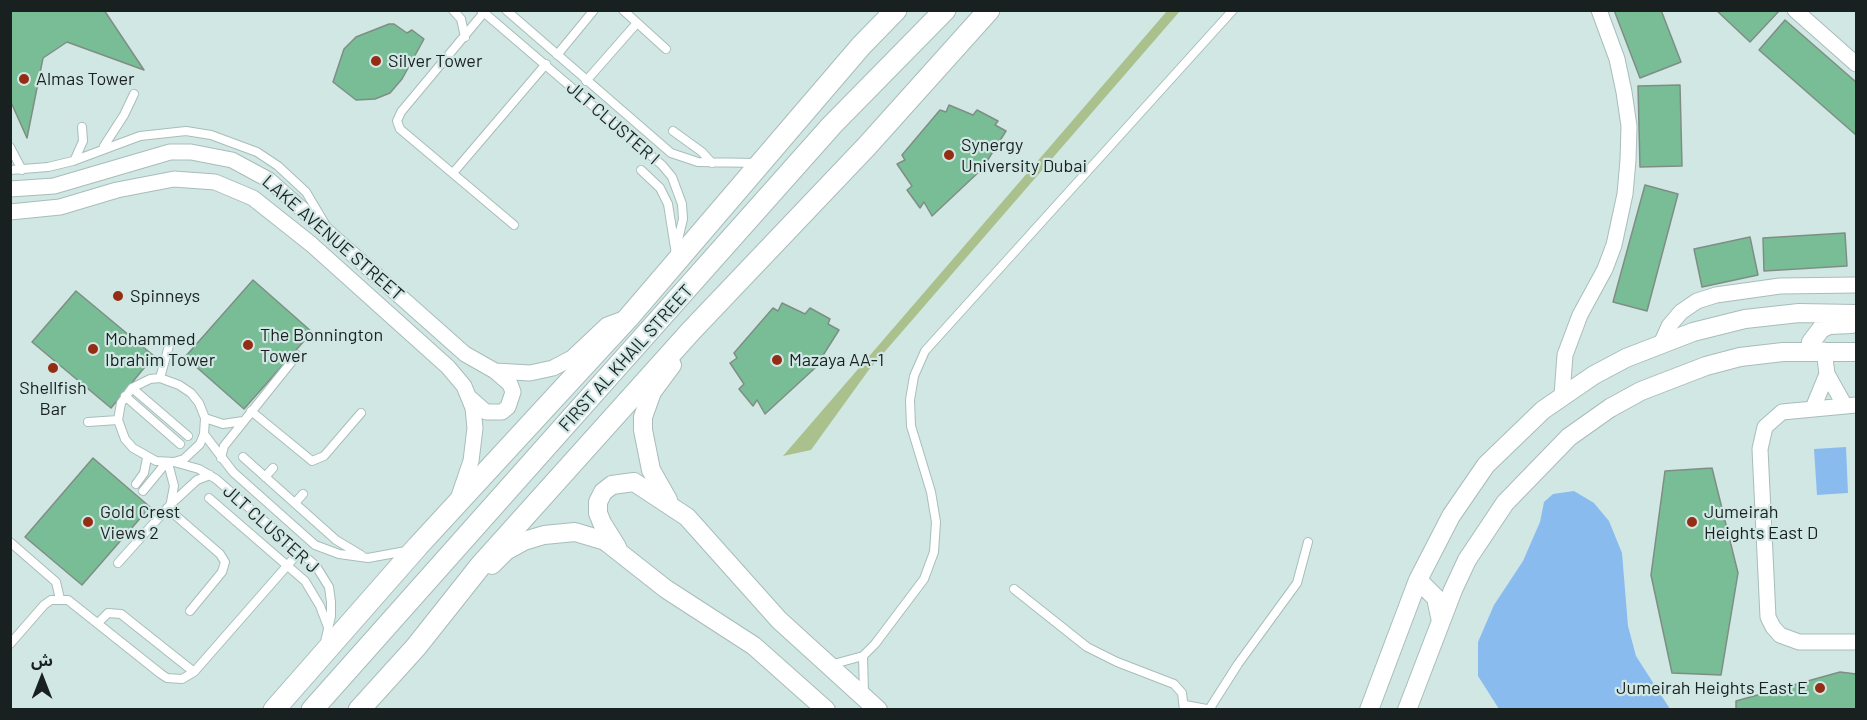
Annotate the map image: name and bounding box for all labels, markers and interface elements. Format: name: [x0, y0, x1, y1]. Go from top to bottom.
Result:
place label: Silver Tower: [388, 50, 482, 72]
marker: Silver Tower: [369, 54, 383, 68]
place label: Almas Tower: [36, 68, 135, 90]
marker: Almas Tower: [17, 72, 31, 86]
street label: JLT CLUSTER I: [562, 77, 664, 169]
place label: Synergy University Dubai: [961, 134, 1087, 176]
marker: Synergy University Dubai: [942, 148, 956, 162]
street label: LAKE AVENUE STREET: [258, 171, 408, 305]
street label: FIRST AL KHAIL STREET: [554, 280, 698, 436]
place label: Spinneys: [130, 285, 200, 307]
marker: Spinneys: [111, 289, 125, 303]
place label: The Bonnington Tower: [260, 324, 383, 366]
place label: Mohammed Ibrahim Tower: [105, 328, 215, 370]
marker: The Bonnington Tower: [241, 338, 255, 352]
marker: Mohammed Ibrahim Tower: [86, 342, 100, 356]
place label: Mazaya AA-1: [789, 349, 884, 371]
marker: Mazaya AA-1: [770, 353, 784, 367]
marker: Shellfish Bar: [46, 361, 60, 375]
place label: Shellfish Bar: [19, 377, 87, 420]
street label: JLT CLUSTER J: [218, 480, 324, 578]
place label: Gold Crest Views 2: [100, 501, 180, 544]
place label: Jumeirah Heights East D: [1704, 501, 1818, 544]
marker: Gold Crest Views 2: [81, 515, 95, 529]
marker: Jumeirah Heights East D: [1685, 515, 1699, 529]
north arrow: [12, 648, 72, 708]
text: ش: [31, 650, 53, 669]
place label: Jumeirah Heights East E: [1616, 677, 1808, 699]
marker: Jumeirah Heights East E: [1813, 681, 1827, 695]

